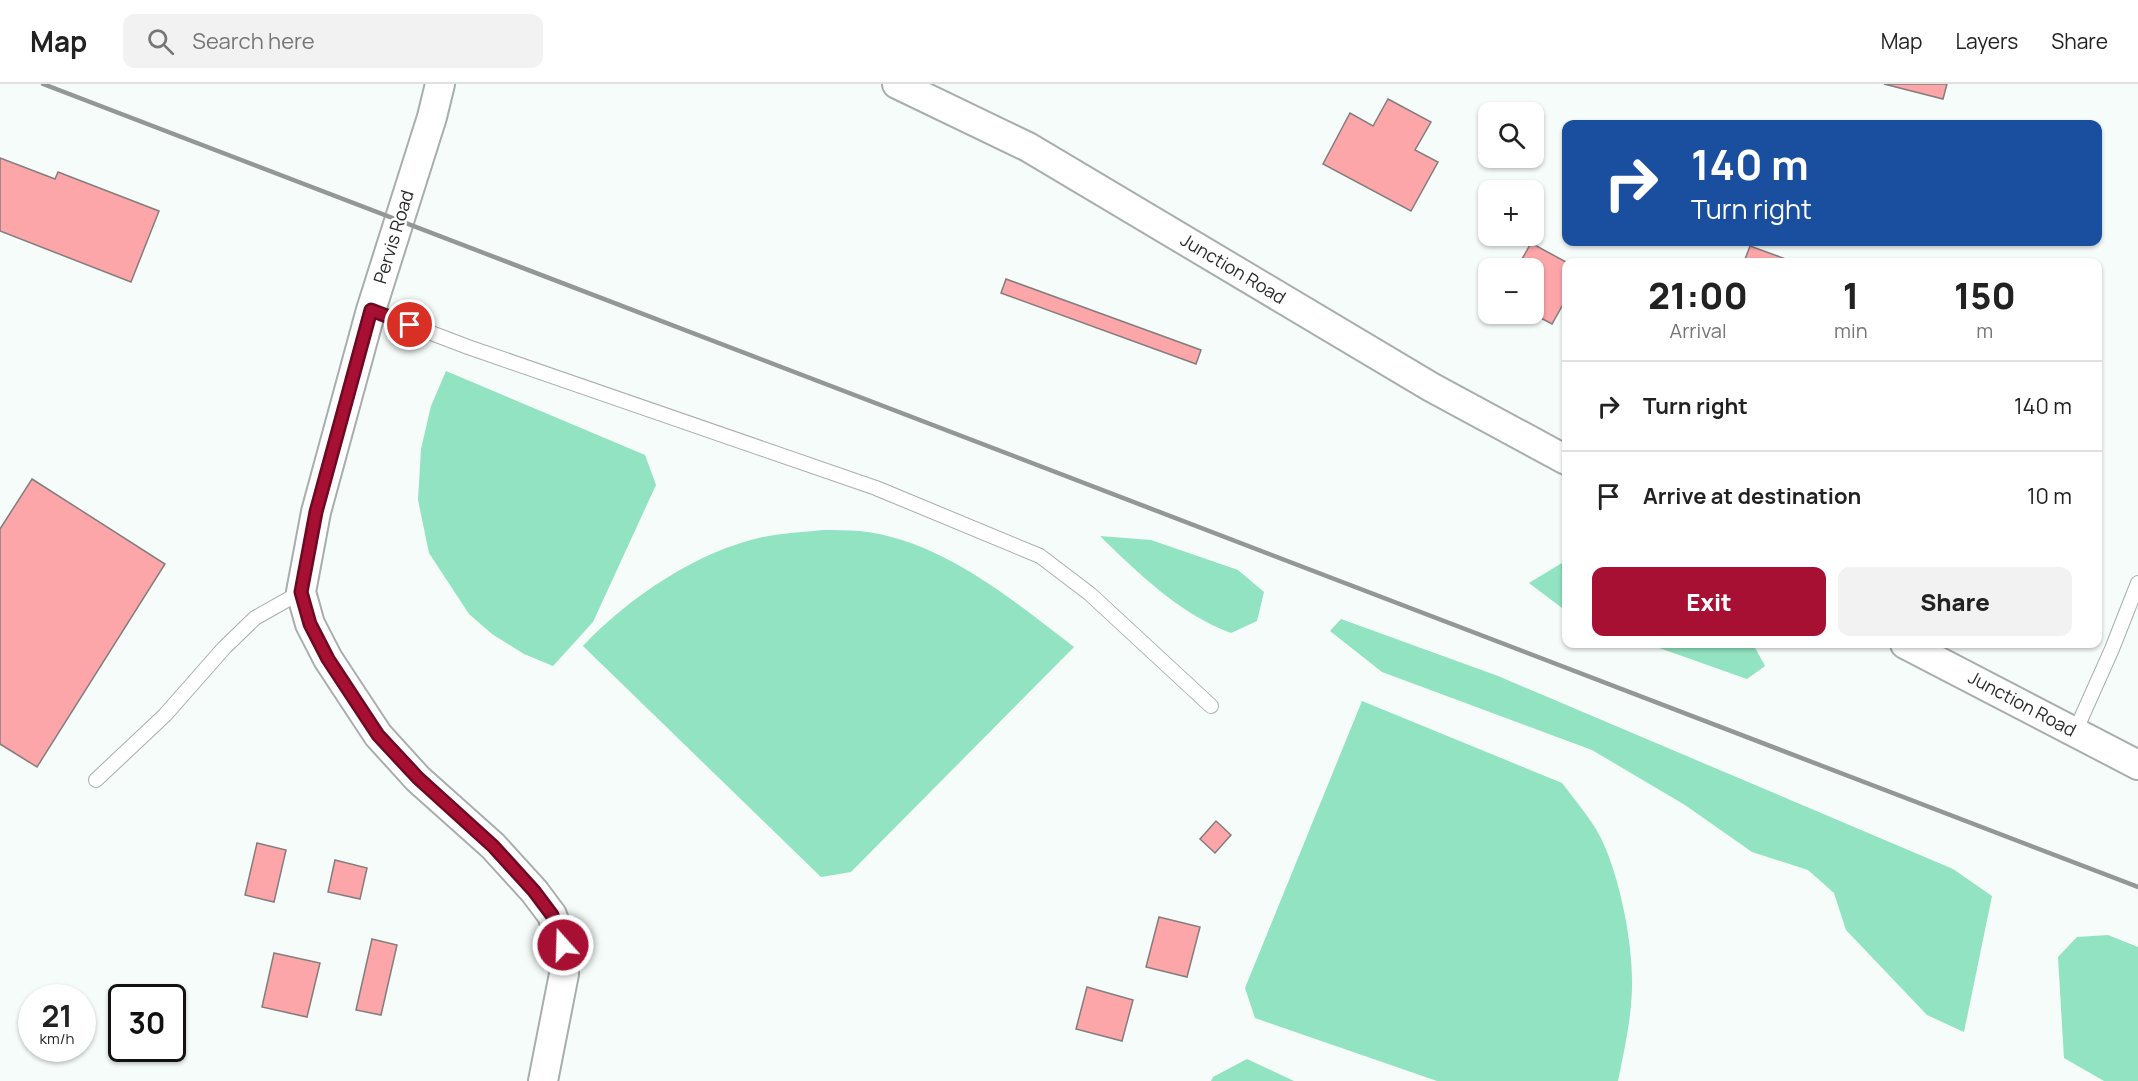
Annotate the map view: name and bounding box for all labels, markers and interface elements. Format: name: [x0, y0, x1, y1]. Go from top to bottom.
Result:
search box: [123, 14, 543, 68]
text: Map: [30, 22, 87, 60]
icon: search: [144, 25, 177, 58]
text: Search here: [192, 26, 315, 56]
text: Map: [1881, 27, 1922, 55]
text: Layers: [1955, 27, 2018, 55]
text: Share: [2051, 27, 2108, 55]
map controls: [1478, 102, 1544, 324]
button: search: [1478, 102, 1544, 168]
text: 140 m: [1691, 135, 1809, 193]
icon: right: [1592, 144, 1670, 222]
button: +: [1478, 180, 1544, 246]
street label: Pervis Road: [367, 187, 419, 287]
text: Turn right: [1691, 190, 1812, 227]
street label: Junction Road: [1176, 227, 1291, 309]
button: −: [1478, 258, 1544, 324]
text: 21:00: [1648, 271, 1748, 320]
text: 1: [1843, 271, 1859, 320]
text: 150: [1954, 271, 2016, 320]
pin: [384, 299, 435, 350]
icon: arrive: [393, 308, 426, 341]
text: Arrival: [1669, 317, 1727, 344]
text: min: [1834, 317, 1868, 344]
text: m: [1976, 317, 1993, 344]
icon: right: [1592, 390, 1625, 423]
text: Turn right: [1643, 391, 1748, 421]
text: 140 m: [2014, 391, 2072, 421]
icon: arrive: [1592, 480, 1625, 513]
text: Arrive at destination: [1643, 481, 1861, 511]
text: 10 m: [2027, 481, 2072, 511]
button: Exit: [1592, 567, 1826, 636]
button: Share: [1838, 567, 2072, 636]
street label: Junction Road: [1964, 665, 2080, 742]
position arrow: [531, 913, 595, 977]
speed limit sign: 30: [108, 984, 186, 1062]
text: 21: [41, 995, 73, 1036]
text: km/h: [40, 1028, 74, 1049]

